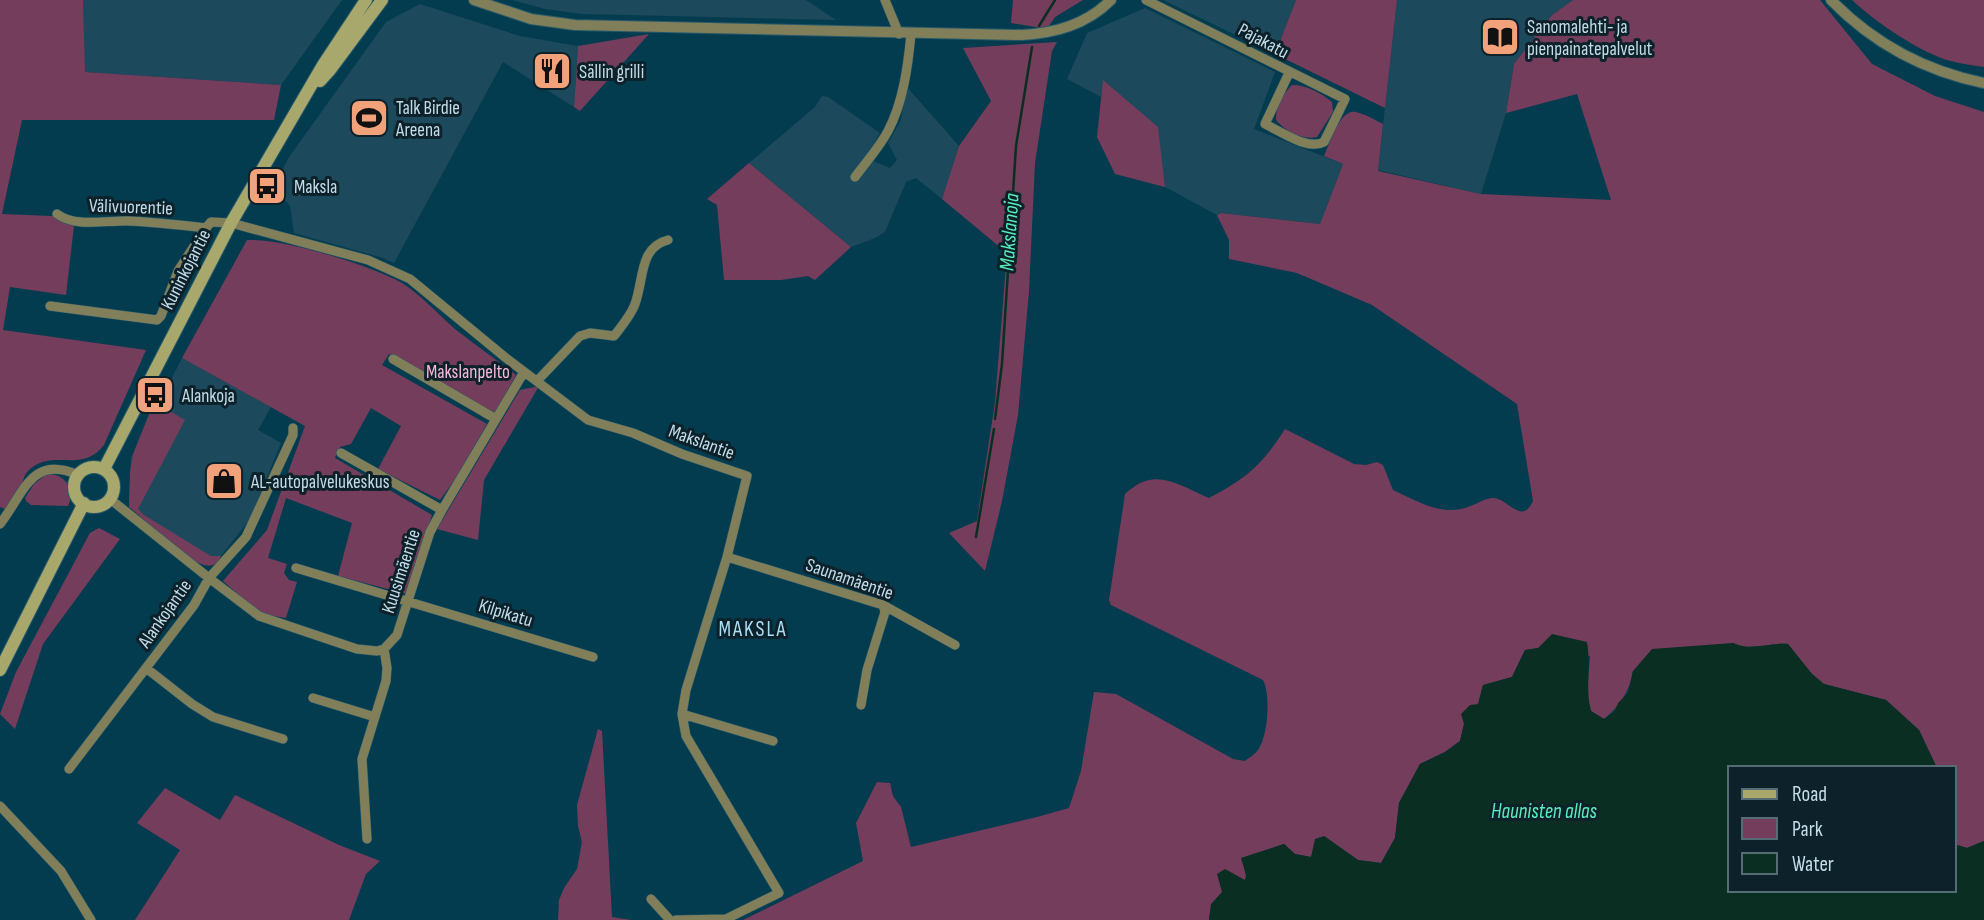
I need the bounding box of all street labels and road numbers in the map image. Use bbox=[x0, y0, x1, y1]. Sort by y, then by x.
street label: Pajakatu bbox=[1234, 18, 1293, 64]
street label: Välivuorentie bbox=[89, 195, 173, 220]
street label: Kuninkojantie bbox=[156, 226, 216, 314]
street label: Makslantie bbox=[665, 420, 738, 465]
street label: Kuusimäentie bbox=[377, 527, 426, 616]
street label: Saunamäentie bbox=[803, 554, 896, 605]
street label: Alankojantie bbox=[133, 575, 197, 653]
street label: Kilpikatu bbox=[476, 594, 535, 633]

